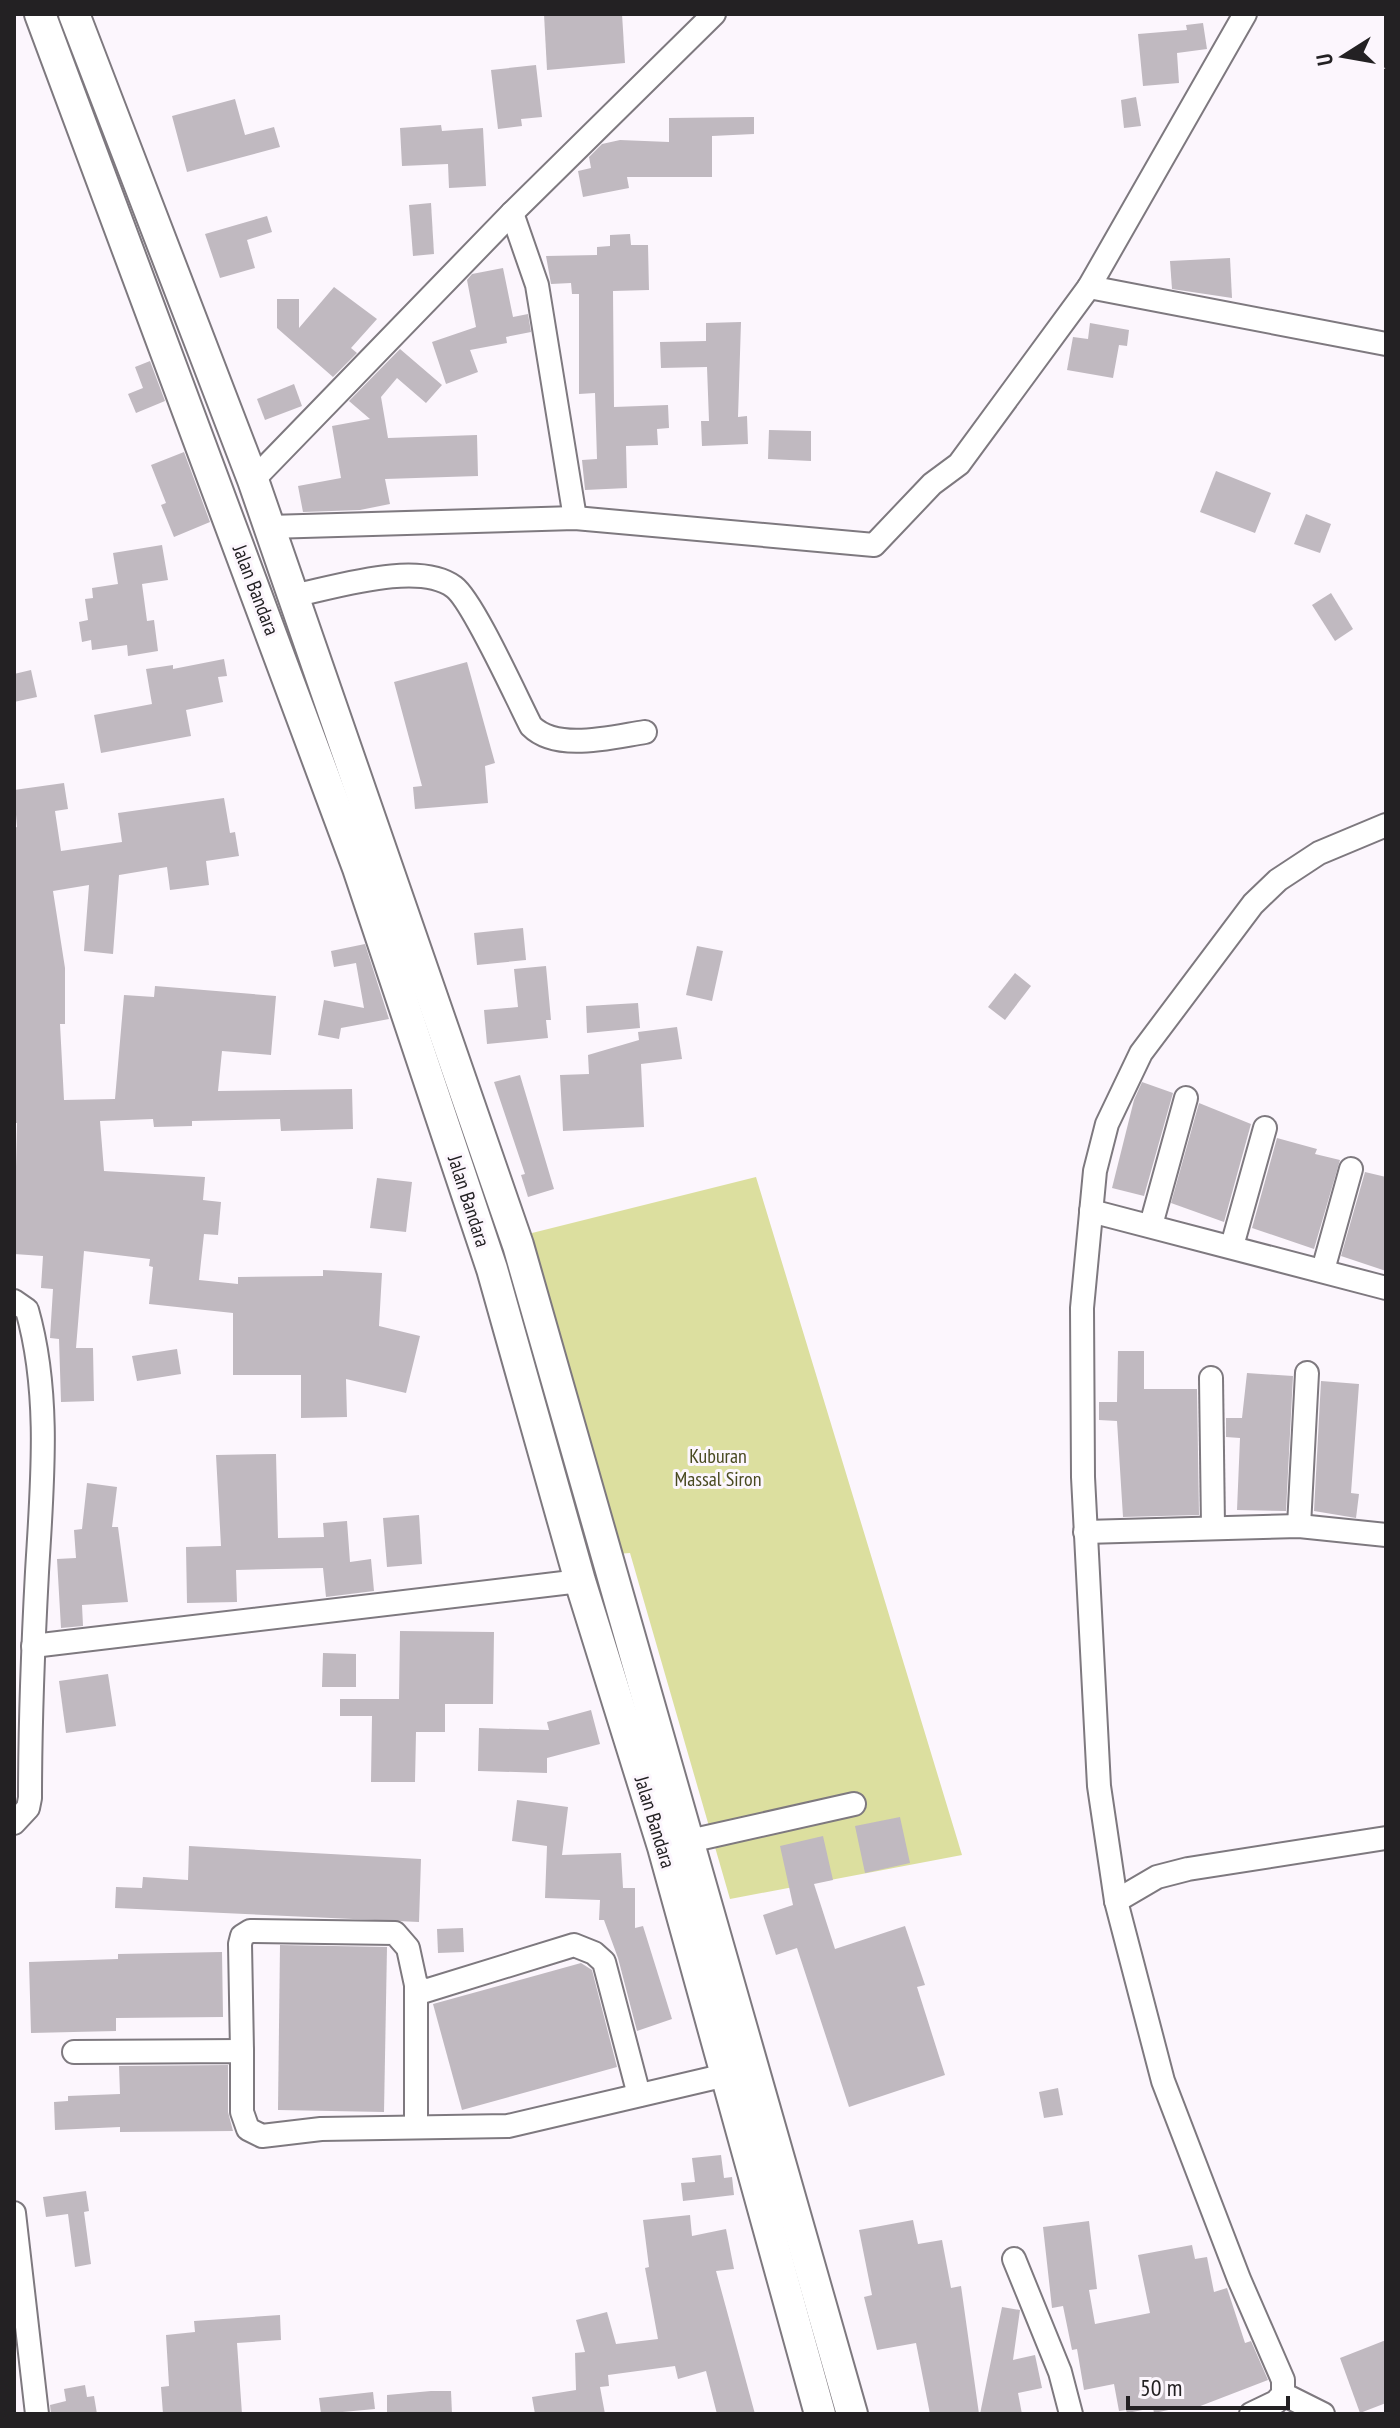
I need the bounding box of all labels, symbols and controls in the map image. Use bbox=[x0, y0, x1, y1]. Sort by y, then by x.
north arrow bbox=[1304, 16, 1384, 96]
text: U bbox=[1310, 52, 1339, 68]
street label: Jalan Bandara bbox=[227, 540, 285, 639]
street label: Jalan Bandara bbox=[442, 1151, 496, 1250]
park label: Kuburan Massal Siron bbox=[675, 1443, 761, 1492]
street label: Jalan Bandara bbox=[628, 1772, 681, 1871]
scale bar bbox=[1128, 2360, 1288, 2410]
text: 50 m bbox=[1140, 2372, 1182, 2403]

